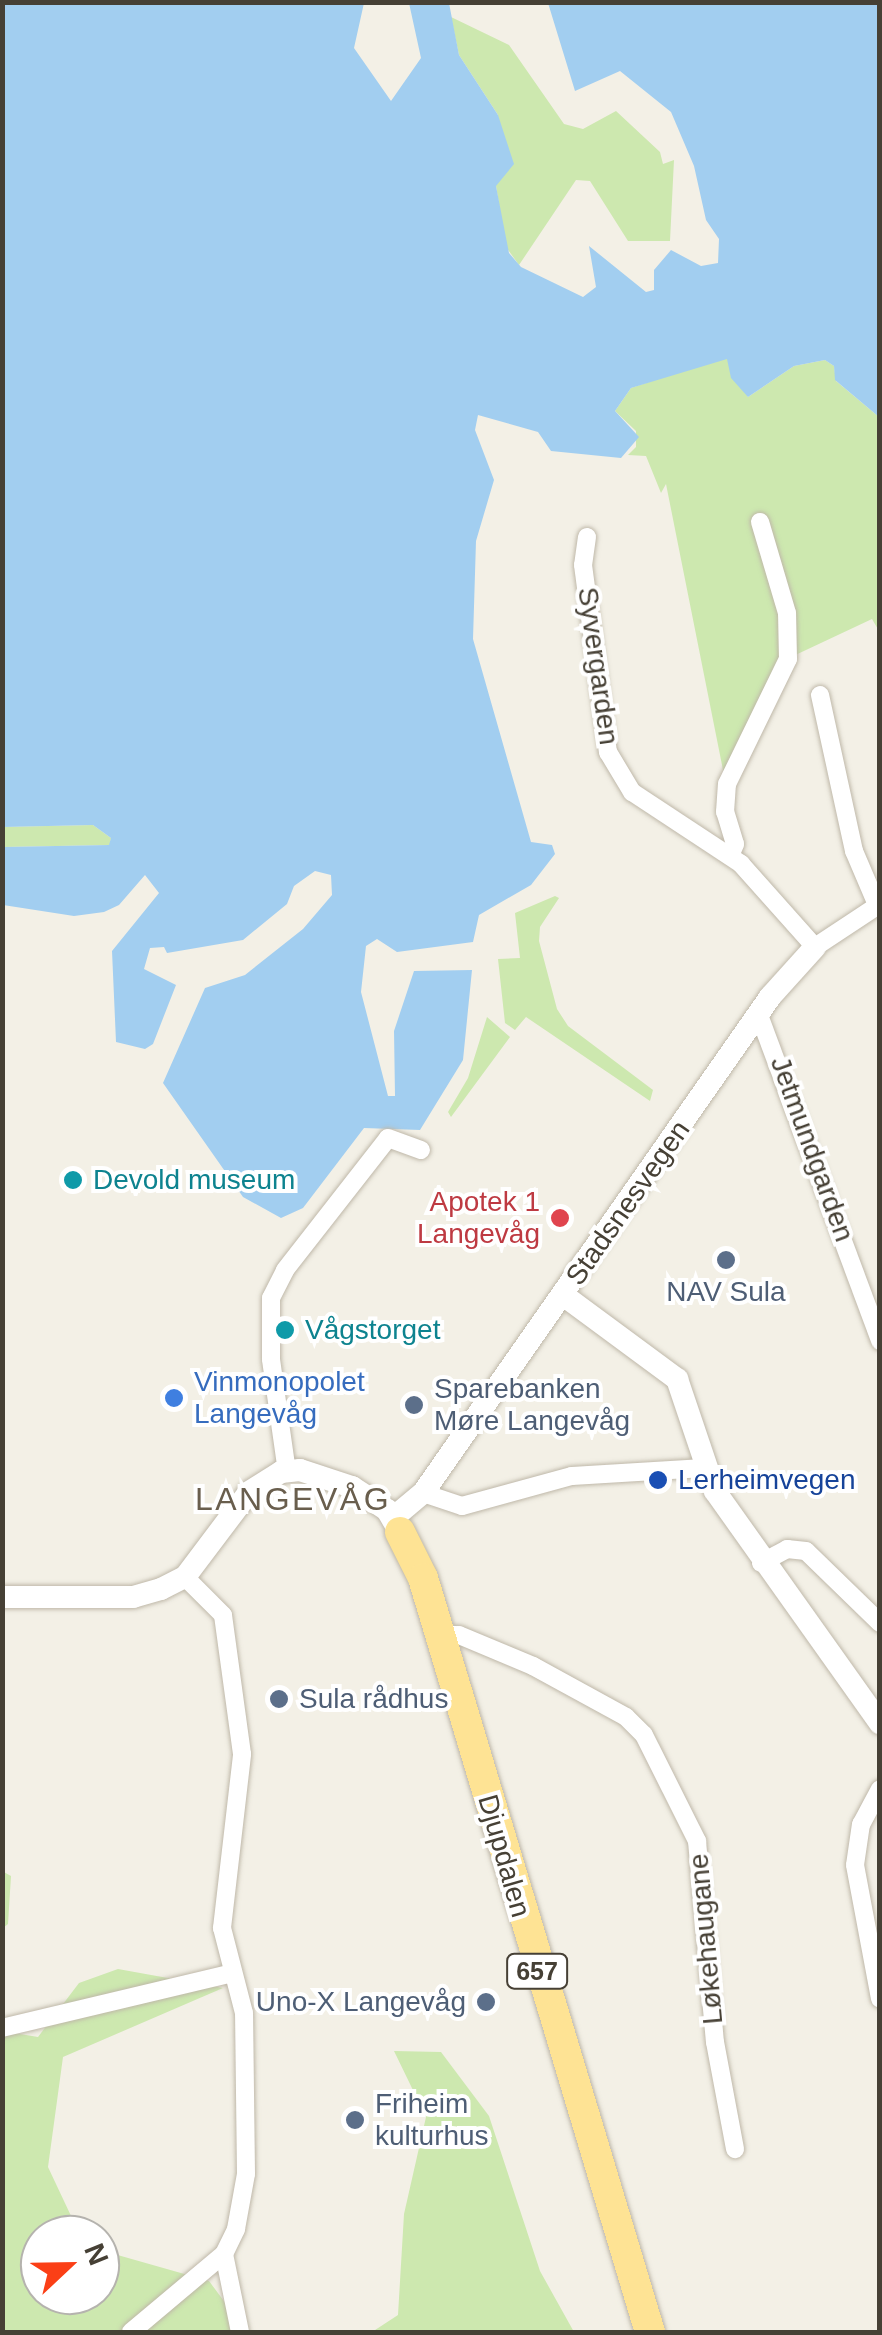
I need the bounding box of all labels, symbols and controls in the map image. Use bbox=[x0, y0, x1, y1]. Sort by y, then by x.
street label: Syvergarden bbox=[570, 585, 626, 747]
street label: Jetmundgarden bbox=[763, 1052, 861, 1246]
street label: Stadsnesvegen bbox=[559, 1114, 697, 1292]
place label: Devold museum bbox=[93, 1163, 295, 1197]
marker: Devold museum bbox=[62, 1169, 84, 1191]
place label: Apotek 1 Langevåg bbox=[417, 1185, 540, 1251]
marker: Apotek 1 Langevåg bbox=[549, 1207, 571, 1229]
marker: NAV Sula bbox=[715, 1249, 737, 1271]
place label: NAV Sula bbox=[666, 1275, 786, 1309]
place label: Vågstorget bbox=[305, 1313, 440, 1347]
marker: Vågstorget bbox=[274, 1319, 296, 1341]
place label: Vinmonopolet Langevåg bbox=[194, 1365, 365, 1431]
place label: Sparebanken Møre Langevåg bbox=[434, 1372, 630, 1438]
marker: Vinmonopolet Langevåg bbox=[163, 1387, 185, 1409]
marker: Sparebanken Møre Langevåg bbox=[403, 1394, 425, 1416]
place label: Lerheimvegen bbox=[678, 1463, 855, 1497]
marker: Lerheimvegen bbox=[647, 1469, 669, 1491]
district label: LANGEVÅG bbox=[195, 1480, 391, 1518]
place label: Sula rådhus bbox=[299, 1682, 448, 1716]
marker: Sula rådhus bbox=[268, 1688, 290, 1710]
street label: Djupdalen bbox=[470, 1791, 538, 1921]
street label: Løkehaugane bbox=[682, 1852, 730, 2026]
road number: 657 bbox=[504, 1951, 570, 1991]
place label: Uno-X Langevåg bbox=[256, 1985, 466, 2019]
marker: Uno-X Langevåg bbox=[475, 1991, 497, 2013]
place label: Friheim kulturhus bbox=[375, 2087, 489, 2153]
marker: Friheim kulturhus bbox=[344, 2109, 366, 2131]
north arrow bbox=[20, 2215, 120, 2315]
text: N bbox=[78, 2239, 115, 2270]

